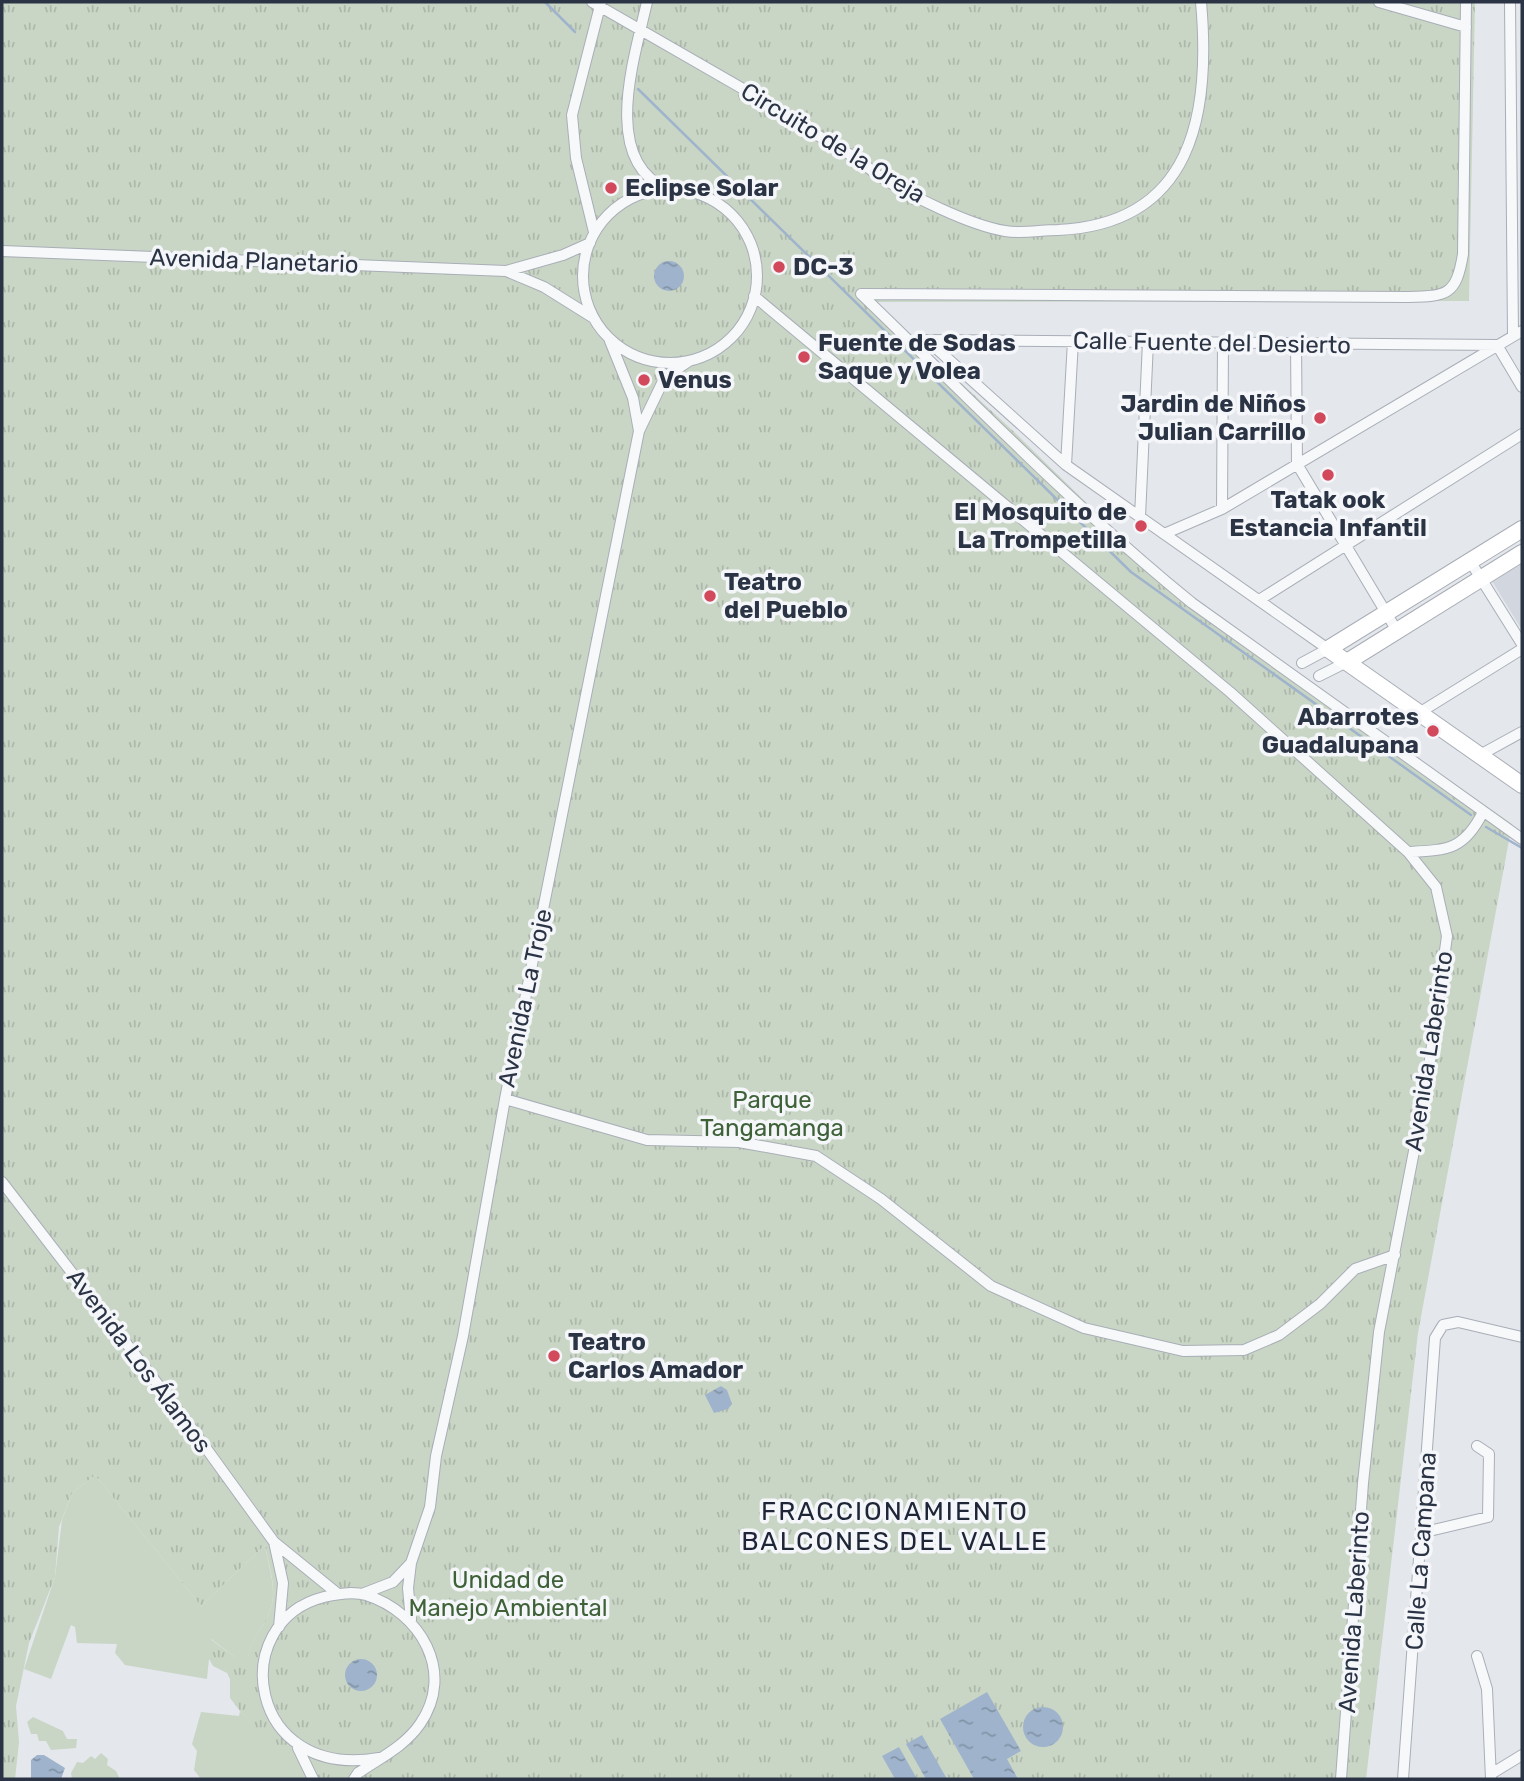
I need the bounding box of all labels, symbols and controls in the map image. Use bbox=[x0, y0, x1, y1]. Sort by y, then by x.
street label: Circuito de la Oreja bbox=[736, 77, 930, 209]
place label: Eclipse Solar bbox=[625, 174, 779, 202]
marker: Eclipse Solar bbox=[603, 180, 619, 196]
street label: Avenida Planetario bbox=[149, 243, 359, 279]
place label: DC-3 bbox=[793, 253, 854, 281]
marker: DC-3 bbox=[771, 259, 787, 275]
street label: Calle Fuente del Desierto bbox=[1073, 327, 1351, 359]
place label: Fuente de Sodas Saque y Volea bbox=[818, 329, 1016, 385]
marker: Fuente de Sodas Saque y Volea bbox=[796, 349, 812, 365]
place label: Venus bbox=[658, 366, 732, 394]
marker: Venus bbox=[636, 372, 652, 388]
place label: Jardin de Niños Julian Carrillo bbox=[1120, 390, 1306, 446]
marker: Jardin de Niños Julian Carrillo bbox=[1312, 410, 1328, 426]
marker: Tatak ook Estancia Infantil bbox=[1320, 467, 1336, 483]
place label: Tatak ook Estancia Infantil bbox=[1229, 486, 1427, 542]
place label: El Mosquito de La Trompetilla bbox=[954, 498, 1127, 554]
marker: El Mosquito de La Trompetilla bbox=[1133, 518, 1149, 534]
place label: Teatro del Pueblo bbox=[724, 568, 848, 624]
marker: Teatro del Pueblo bbox=[702, 588, 718, 604]
place label: Abarrotes Guadalupana bbox=[1262, 703, 1419, 759]
marker: Abarrotes Guadalupana bbox=[1425, 723, 1441, 739]
street label: Avenida La Troje bbox=[492, 906, 558, 1090]
street label: Avenida Laberinto bbox=[1399, 949, 1459, 1153]
park label: Parque Tangamanga bbox=[700, 1086, 844, 1142]
street label: Avenida Los Álamos bbox=[61, 1264, 217, 1458]
place label: Teatro Carlos Amador bbox=[568, 1328, 743, 1384]
marker: Teatro Carlos Amador bbox=[546, 1348, 562, 1364]
street label: Calle La Campana bbox=[1400, 1451, 1442, 1651]
district label: FRACCIONAMIENTO BALCONES DEL VALLE bbox=[741, 1496, 1049, 1557]
street label: Avenida Laberinto bbox=[1333, 1510, 1375, 1714]
park label: Unidad de Manejo Ambiental bbox=[408, 1566, 608, 1622]

